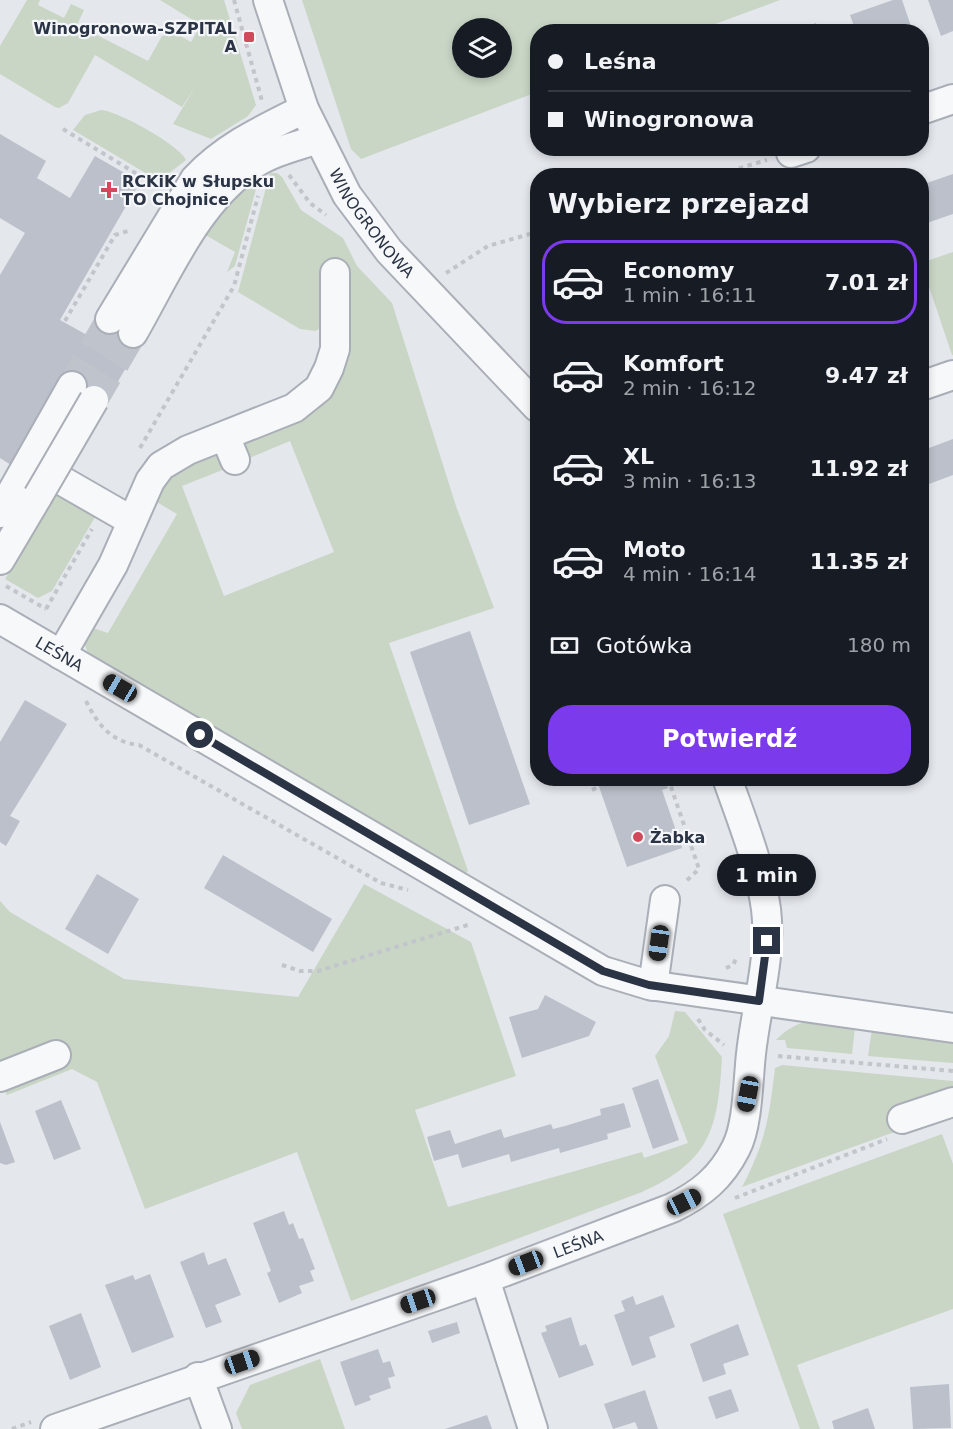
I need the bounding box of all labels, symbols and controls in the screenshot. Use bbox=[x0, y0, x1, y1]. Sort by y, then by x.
map controls bbox=[452, 18, 512, 78]
button: layers bbox=[452, 18, 512, 78]
place label: Winogronowa-SZPITAL A bbox=[33, 19, 238, 56]
marker: Winogronowa-SZPITAL A bbox=[242, 30, 256, 44]
text: Leśna bbox=[584, 49, 657, 74]
text: Winogronowa bbox=[584, 107, 754, 132]
street label: WINOGRONOWA bbox=[326, 165, 419, 281]
place label: RCKiK w Słupsku TO Chojnice bbox=[122, 172, 274, 209]
marker: RCKiK w Słupsku TO Chojnice bbox=[100, 181, 118, 199]
text: Wybierz przejazd bbox=[548, 188, 810, 219]
icon: car bbox=[551, 255, 605, 309]
text: Economy bbox=[623, 258, 734, 283]
text: 7.01 zł bbox=[825, 270, 908, 295]
text: 1 min · 16:11 bbox=[623, 283, 757, 307]
icon: car bbox=[551, 348, 605, 402]
text: Komfort bbox=[623, 351, 724, 376]
text: 9.47 zł bbox=[825, 363, 908, 388]
text: 2 min · 16:12 bbox=[623, 376, 757, 400]
icon: car bbox=[551, 441, 605, 495]
text: XL bbox=[623, 444, 654, 469]
text: 11.92 zł bbox=[810, 456, 908, 481]
text: 3 min · 16:13 bbox=[623, 469, 757, 493]
icon: car bbox=[551, 534, 605, 588]
text: Moto bbox=[623, 537, 686, 562]
text: 11.35 zł bbox=[810, 549, 908, 574]
text: 4 min · 16:14 bbox=[623, 562, 757, 586]
icon: cash bbox=[548, 629, 581, 662]
street label: LEŚNA bbox=[32, 632, 87, 675]
text: Gotówka bbox=[596, 633, 692, 658]
text: 180 m bbox=[847, 633, 911, 657]
car bbox=[100, 671, 140, 705]
button: Potwierdź bbox=[548, 705, 911, 774]
route start bbox=[186, 721, 213, 748]
place label: Żabka bbox=[650, 828, 705, 847]
marker: Żabka bbox=[631, 830, 645, 844]
callout: 1 min bbox=[718, 854, 816, 896]
text: 1 min bbox=[735, 863, 798, 887]
car bbox=[648, 924, 670, 962]
route end bbox=[753, 927, 780, 954]
car bbox=[736, 1075, 760, 1113]
car bbox=[664, 1186, 704, 1218]
street label: LEŚNA bbox=[550, 1226, 606, 1262]
car bbox=[506, 1248, 546, 1278]
car bbox=[398, 1287, 438, 1315]
car bbox=[222, 1348, 262, 1376]

